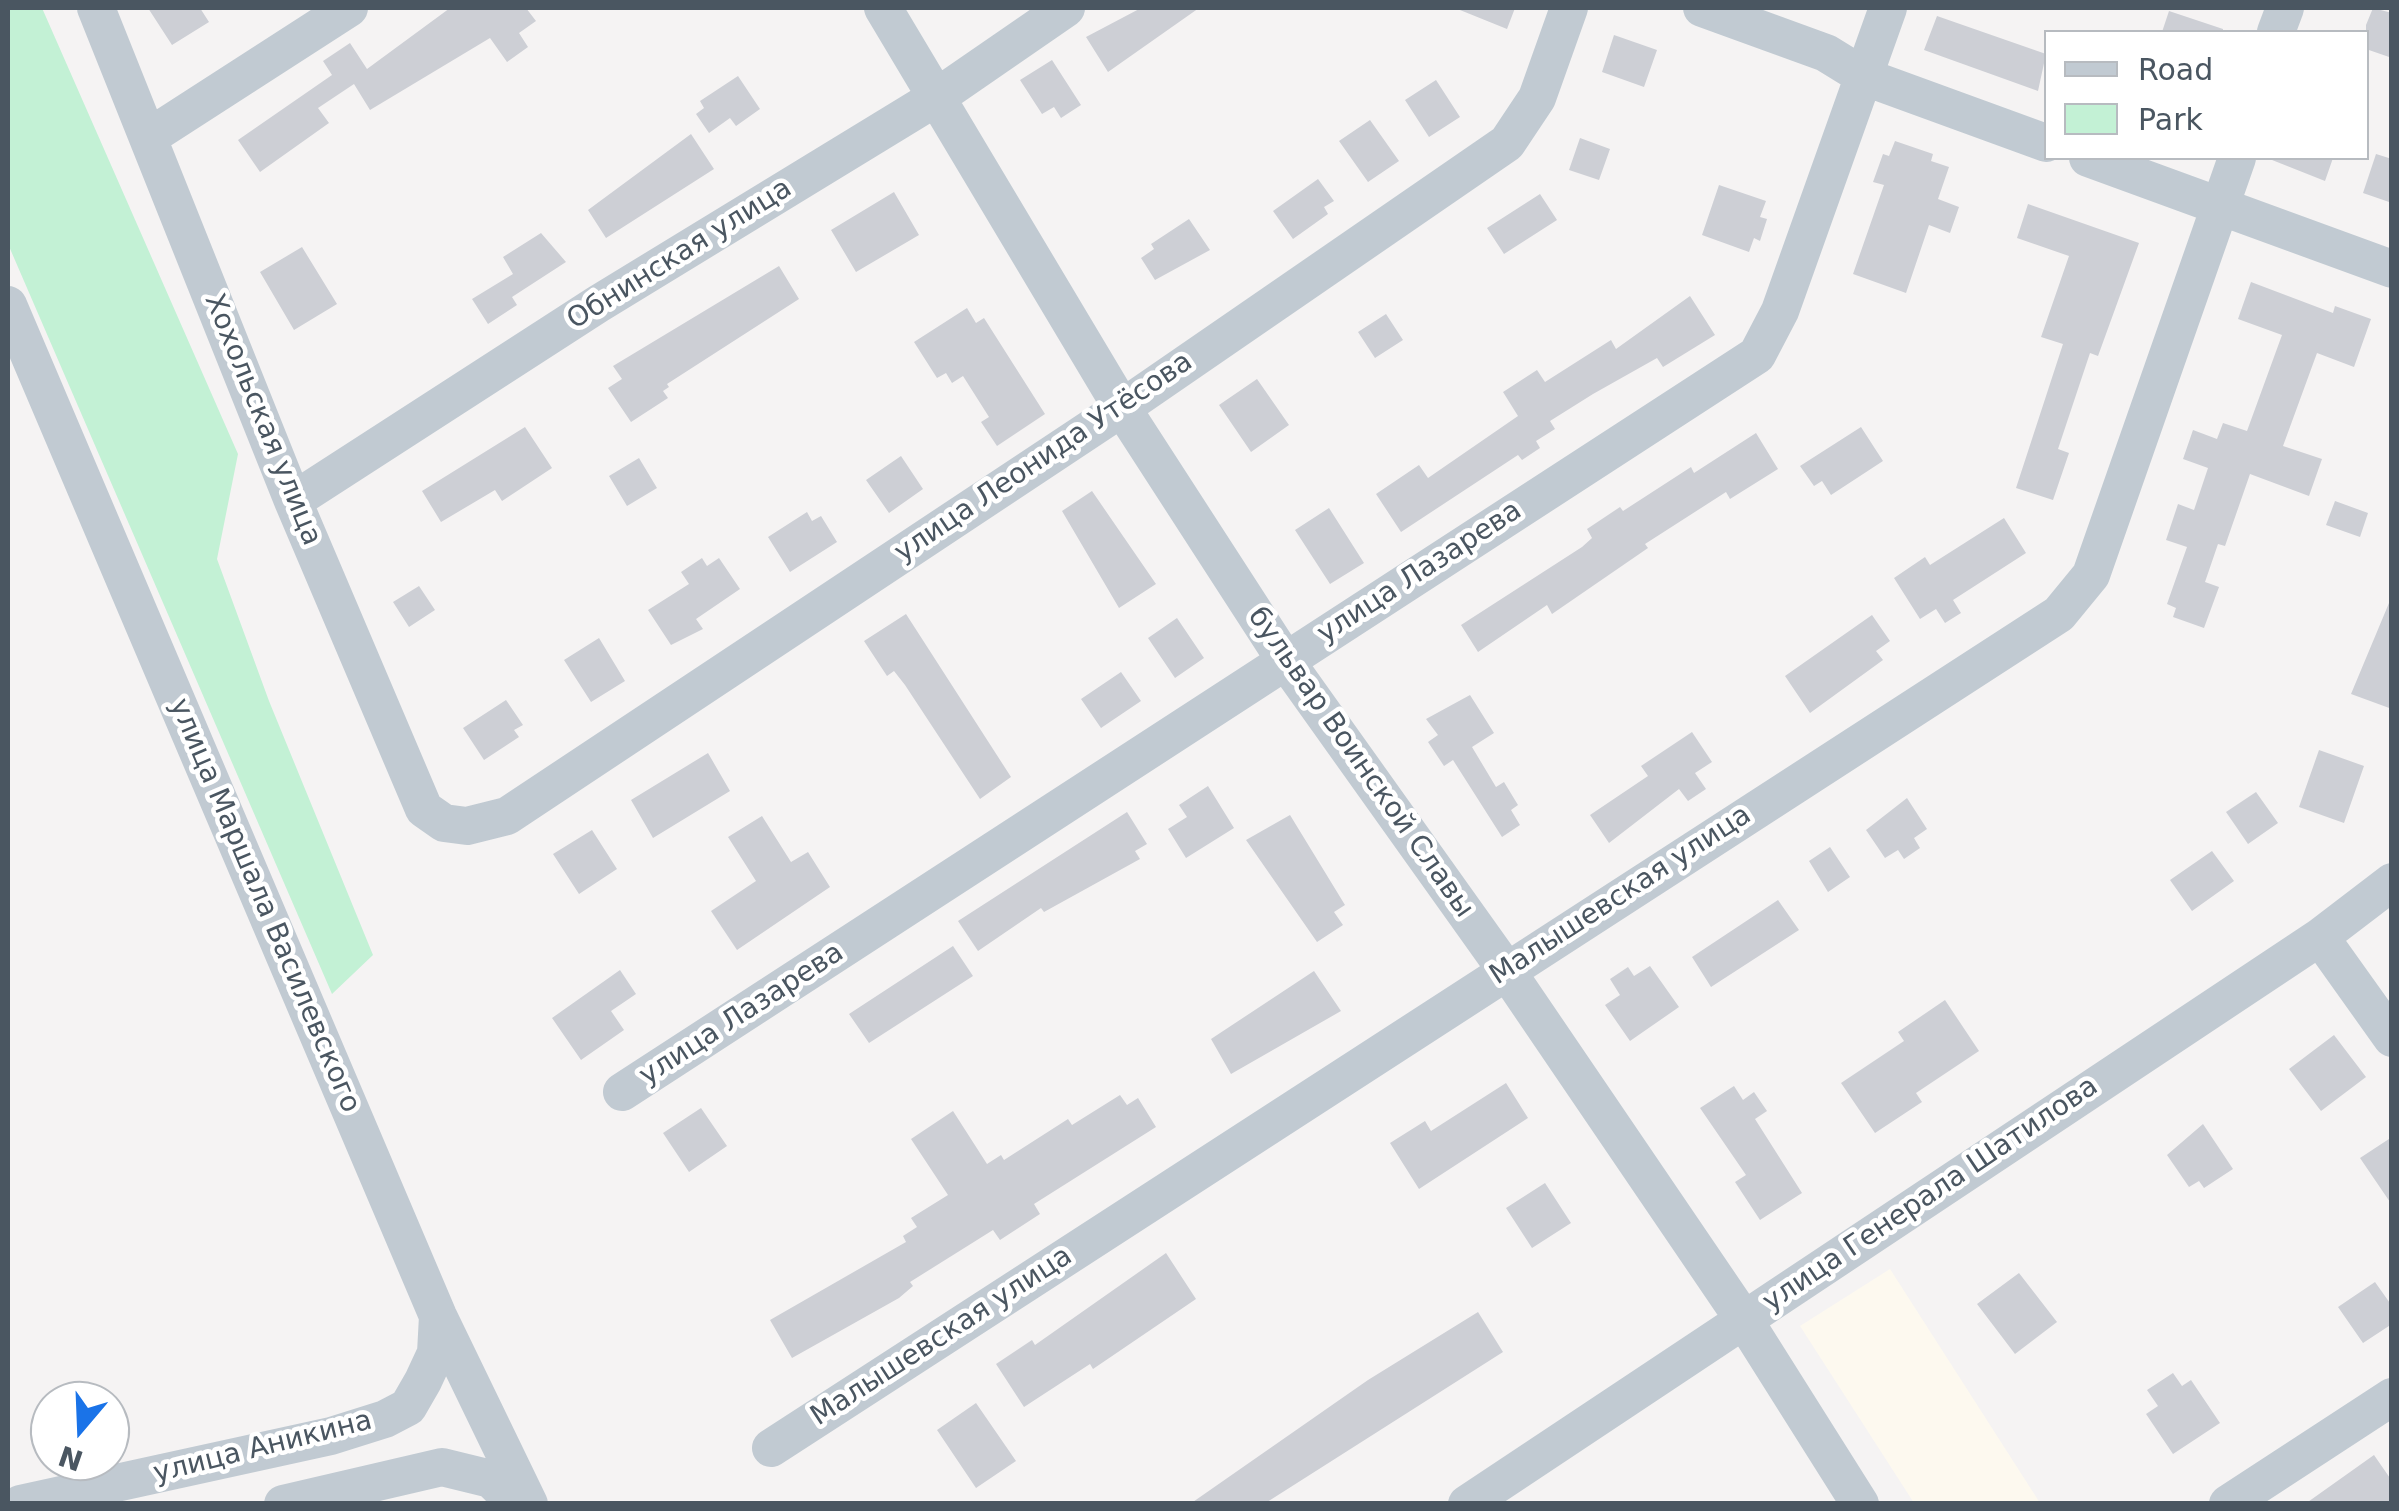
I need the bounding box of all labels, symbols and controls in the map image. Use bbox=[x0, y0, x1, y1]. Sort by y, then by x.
legend bbox=[2044, 30, 2369, 160]
text: Road bbox=[2138, 52, 2213, 87]
text: Park bbox=[2138, 102, 2203, 137]
street label: Обнинская улица bbox=[562, 172, 798, 338]
street label: Хохольская улица bbox=[196, 289, 328, 551]
street label: улица Леонида Утёсова bbox=[889, 346, 1199, 570]
street label: улица Лазарева bbox=[1312, 494, 1528, 652]
street label: бульвар Воинской Славы bbox=[1240, 601, 1480, 925]
street label: улица Маршала Василевского bbox=[161, 694, 367, 1118]
street label: Малышевская улица bbox=[1484, 799, 1758, 993]
street label: улица Лазарева bbox=[634, 936, 850, 1094]
street label: улица Генерала Шатилова bbox=[1757, 1070, 2105, 1320]
street label: Малышевская улица bbox=[805, 1240, 1079, 1434]
north arrow bbox=[30, 1381, 130, 1481]
street label: улица Аникина bbox=[150, 1405, 376, 1491]
text: N bbox=[54, 1439, 87, 1477]

